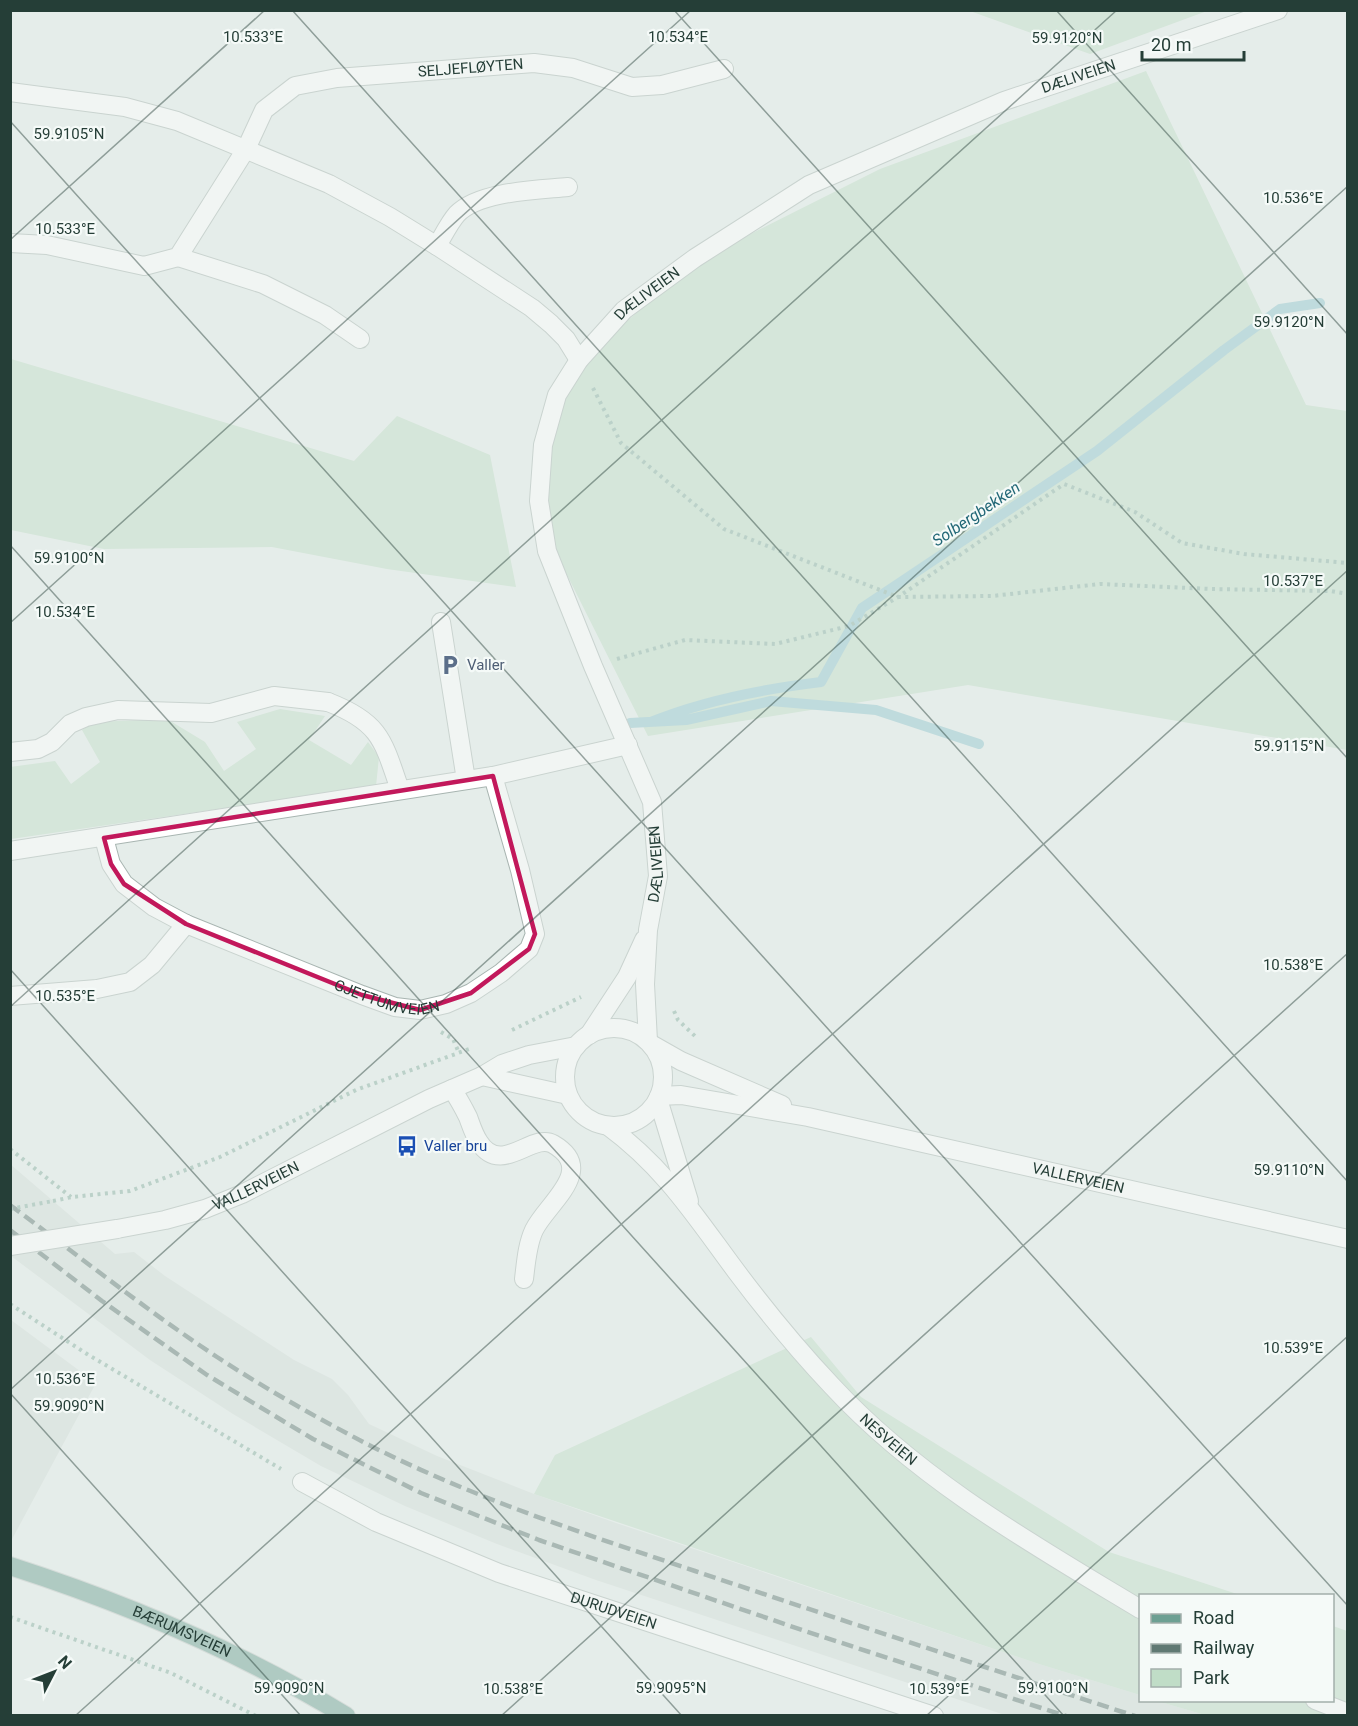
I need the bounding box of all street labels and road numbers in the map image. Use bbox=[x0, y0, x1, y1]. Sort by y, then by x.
street label: SELJEFLØYTEN bbox=[417, 55, 524, 81]
street label: DÆLIVEIEN bbox=[1039, 56, 1118, 97]
street label: DÆLIVEIEN bbox=[610, 263, 683, 324]
street label: DÆLIVEIEN bbox=[644, 825, 667, 904]
street label: GJETTUMVEIEN bbox=[331, 976, 441, 1019]
street label: VALLERVEIEN bbox=[210, 1158, 302, 1214]
street label: VALLERVEIEN bbox=[1030, 1159, 1126, 1197]
street label: NESVEIEN bbox=[856, 1410, 921, 1469]
street label: DURUDVEIEN bbox=[568, 1588, 659, 1633]
street label: BÆRUMSVEIEN bbox=[130, 1602, 234, 1661]

